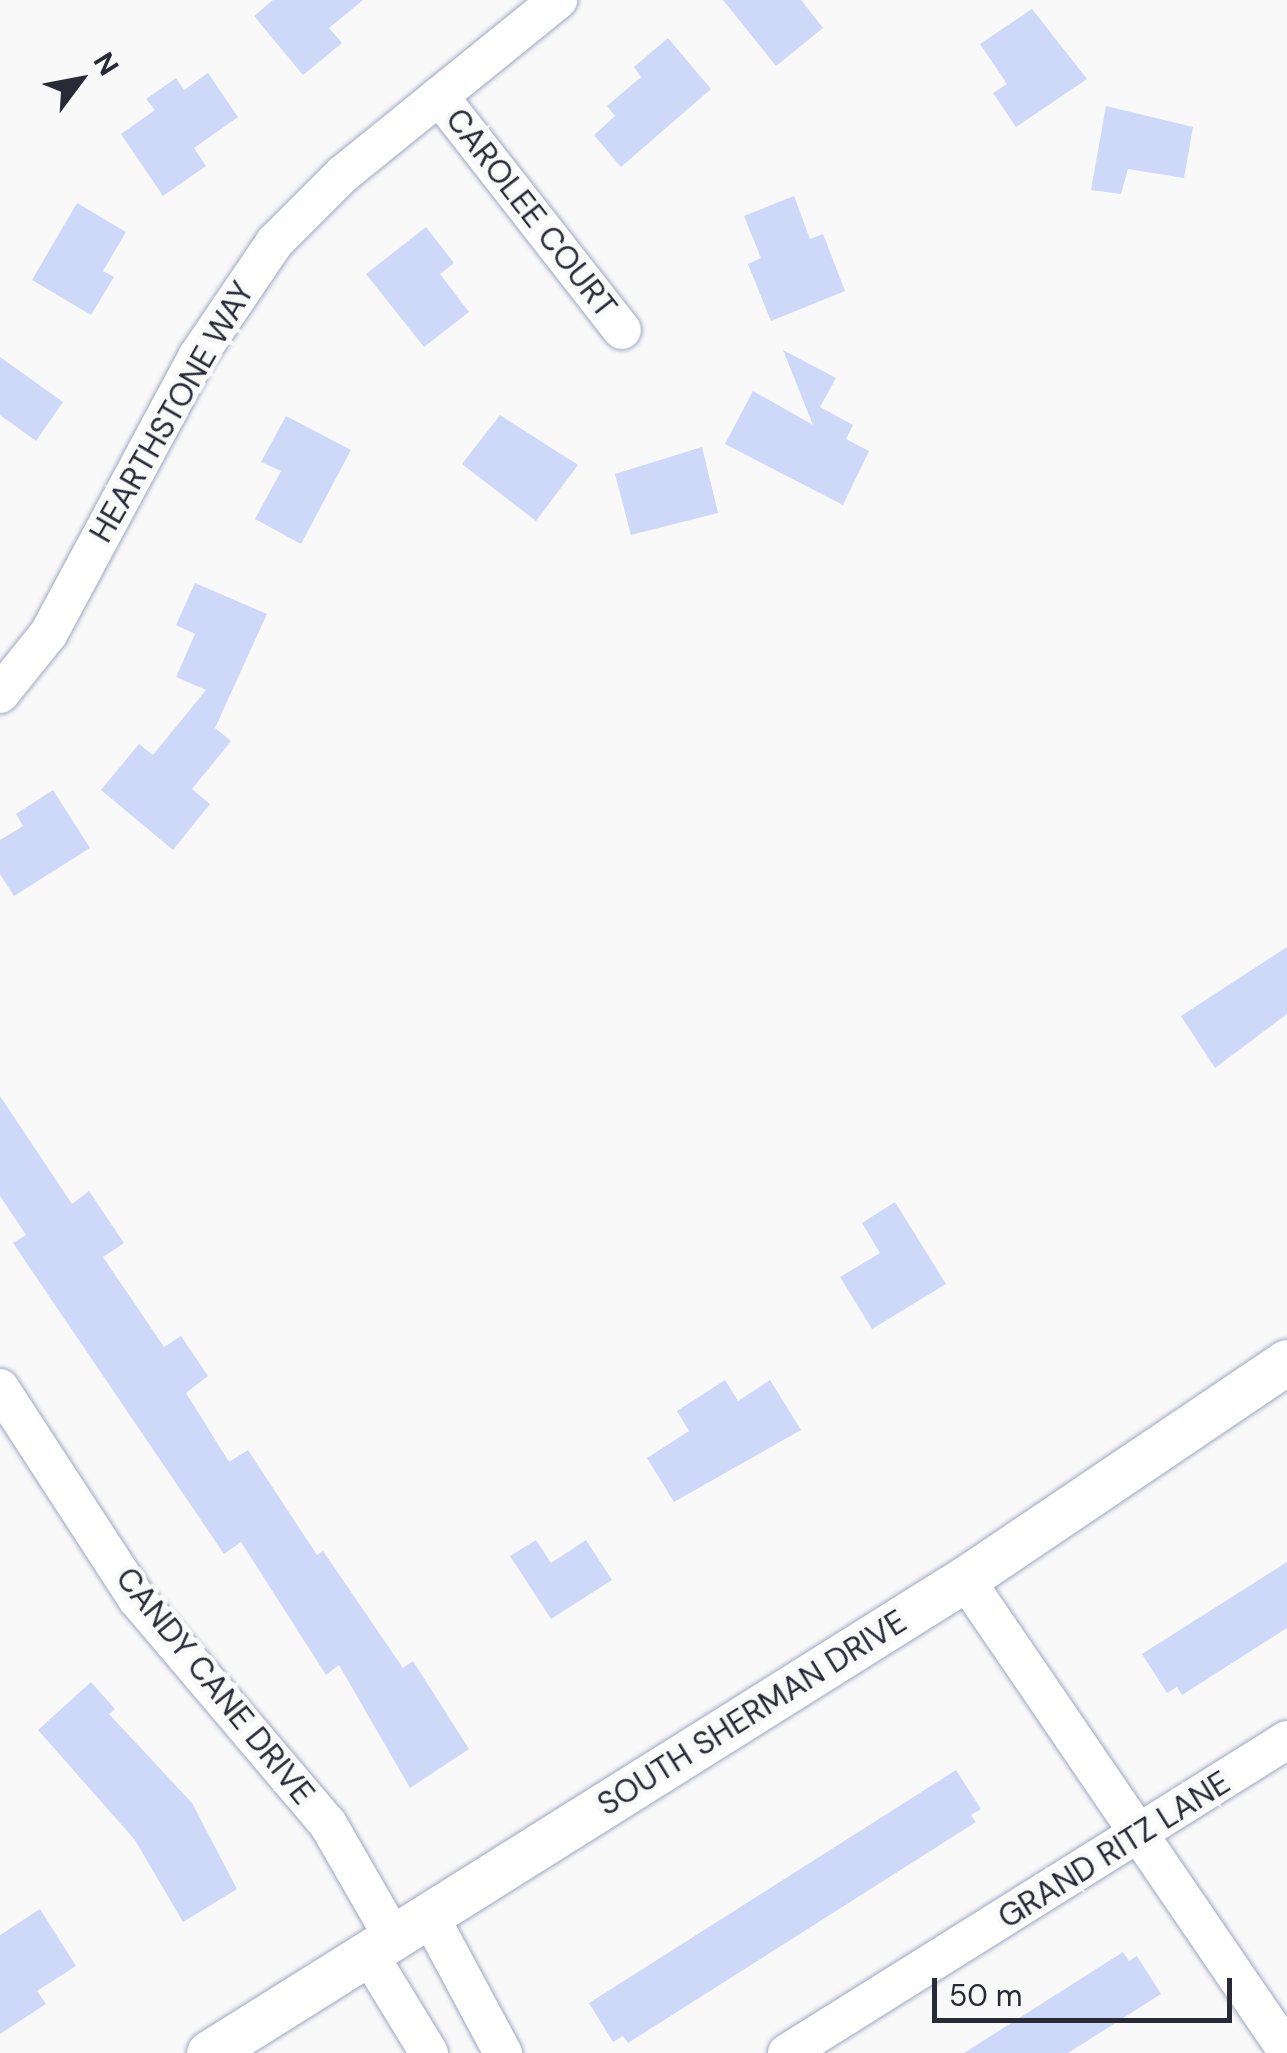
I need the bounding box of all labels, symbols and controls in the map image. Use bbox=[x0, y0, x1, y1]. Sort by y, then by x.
north arrow bbox=[30, 30, 130, 130]
text: N bbox=[85, 45, 127, 82]
street label: CAROLEE COURT bbox=[437, 101, 625, 325]
street label: HEARTHSTONE WAY bbox=[82, 275, 262, 549]
street label: CANDY CANE DRIVE bbox=[108, 1560, 322, 1812]
street label: SOUTH SHERMAN DRIVE bbox=[591, 1602, 913, 1824]
street label: GRAND RITZ LANE bbox=[991, 1763, 1237, 1937]
scale bar bbox=[937, 1958, 1237, 2020]
text: 50 m bbox=[949, 1976, 1023, 2015]

